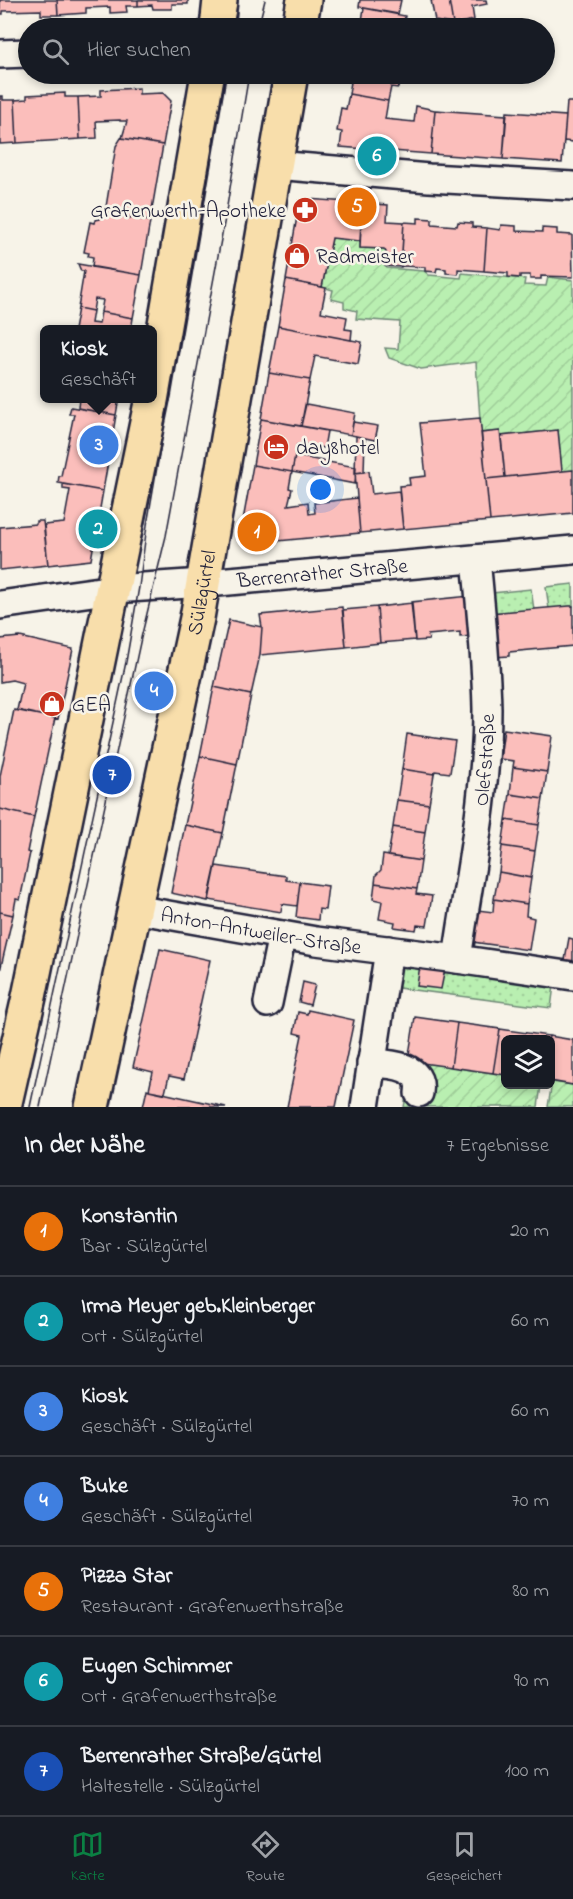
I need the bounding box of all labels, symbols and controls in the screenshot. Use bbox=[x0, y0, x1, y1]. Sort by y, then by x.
search box bbox=[18, 18, 555, 84]
icon: search bbox=[39, 35, 72, 68]
text: Hier suchen bbox=[87, 35, 191, 67]
pin: 6 bbox=[358, 134, 397, 178]
pin: 5 bbox=[338, 184, 376, 230]
pharmacy icon: Grafenwerth-Apotheke bbox=[290, 195, 320, 225]
place label: Grafenwerth-Apotheke bbox=[91, 197, 287, 227]
shop icon: Radmeister bbox=[282, 241, 312, 271]
place label: Radmeister bbox=[316, 243, 414, 273]
popup bbox=[40, 325, 157, 403]
text: Kiosk bbox=[61, 334, 108, 366]
text: Geschäft bbox=[61, 366, 136, 395]
pin: 3 bbox=[80, 422, 118, 468]
hotel icon: day8hotel bbox=[261, 432, 291, 462]
place label: day8hotel bbox=[296, 434, 380, 466]
your location bbox=[306, 475, 335, 504]
pin: 2 bbox=[78, 506, 118, 552]
pin: 1 bbox=[238, 510, 276, 554]
street label: Sülzgürtel bbox=[181, 548, 225, 638]
street label: Berrenrather Straße bbox=[235, 552, 410, 597]
pin: 4 bbox=[134, 668, 174, 714]
shop icon: GEA bbox=[37, 689, 67, 719]
place label: GEA bbox=[72, 691, 111, 721]
street label: Olefstraße bbox=[467, 713, 504, 808]
pin: 7 bbox=[92, 752, 132, 798]
street label: Anton-Antweiler-Straße bbox=[158, 901, 364, 964]
map controls bbox=[501, 1035, 555, 1089]
button: layers bbox=[501, 1035, 555, 1089]
text: In der Nähe bbox=[24, 1127, 145, 1165]
text: 7 Ergebnisse bbox=[446, 1132, 549, 1161]
text: Konstantin bbox=[81, 1201, 177, 1233]
text: 1 bbox=[40, 1217, 47, 1246]
text: 20 m bbox=[510, 1217, 549, 1246]
text: Bar · Sülzgürtel bbox=[81, 1233, 207, 1262]
text: Irma Meyer geb.Kleinberger bbox=[81, 1291, 315, 1323]
text: 2 bbox=[39, 1307, 48, 1336]
text: 60 m bbox=[511, 1307, 549, 1336]
text: Ort · Sülzgürtel bbox=[81, 1323, 203, 1352]
text: Kiosk bbox=[81, 1381, 128, 1413]
text: 3 bbox=[39, 1397, 48, 1426]
text: 60 m bbox=[511, 1397, 549, 1426]
text: Geschäft · Sülzgürtel bbox=[81, 1413, 252, 1442]
text: Buke bbox=[81, 1471, 128, 1503]
text: 4 bbox=[39, 1487, 48, 1516]
text: 70 m bbox=[512, 1487, 549, 1516]
text: Geschäft · Sülzgürtel bbox=[81, 1503, 252, 1532]
text: Pizza Star bbox=[81, 1561, 172, 1593]
text: 5 bbox=[38, 1577, 49, 1606]
text: 80 m bbox=[512, 1577, 549, 1606]
text: Restaurant · Grafenwerthstraße bbox=[81, 1593, 343, 1622]
text: Eugen Schimmer bbox=[81, 1651, 232, 1683]
text: 6 bbox=[39, 1667, 48, 1696]
text: 90 m bbox=[514, 1667, 549, 1696]
text: Ort · Grafenwerthstraße bbox=[81, 1683, 277, 1712]
text: Berrenrather Straße/Gürtel bbox=[81, 1741, 321, 1773]
text: 7 bbox=[39, 1757, 48, 1786]
text: 100 m bbox=[505, 1757, 549, 1786]
text: Haltestelle · Sülzgürtel bbox=[81, 1773, 260, 1802]
tab: Karte bbox=[71, 1828, 105, 1888]
tab: Route bbox=[246, 1828, 285, 1888]
tab: Gespeichert bbox=[426, 1828, 502, 1888]

